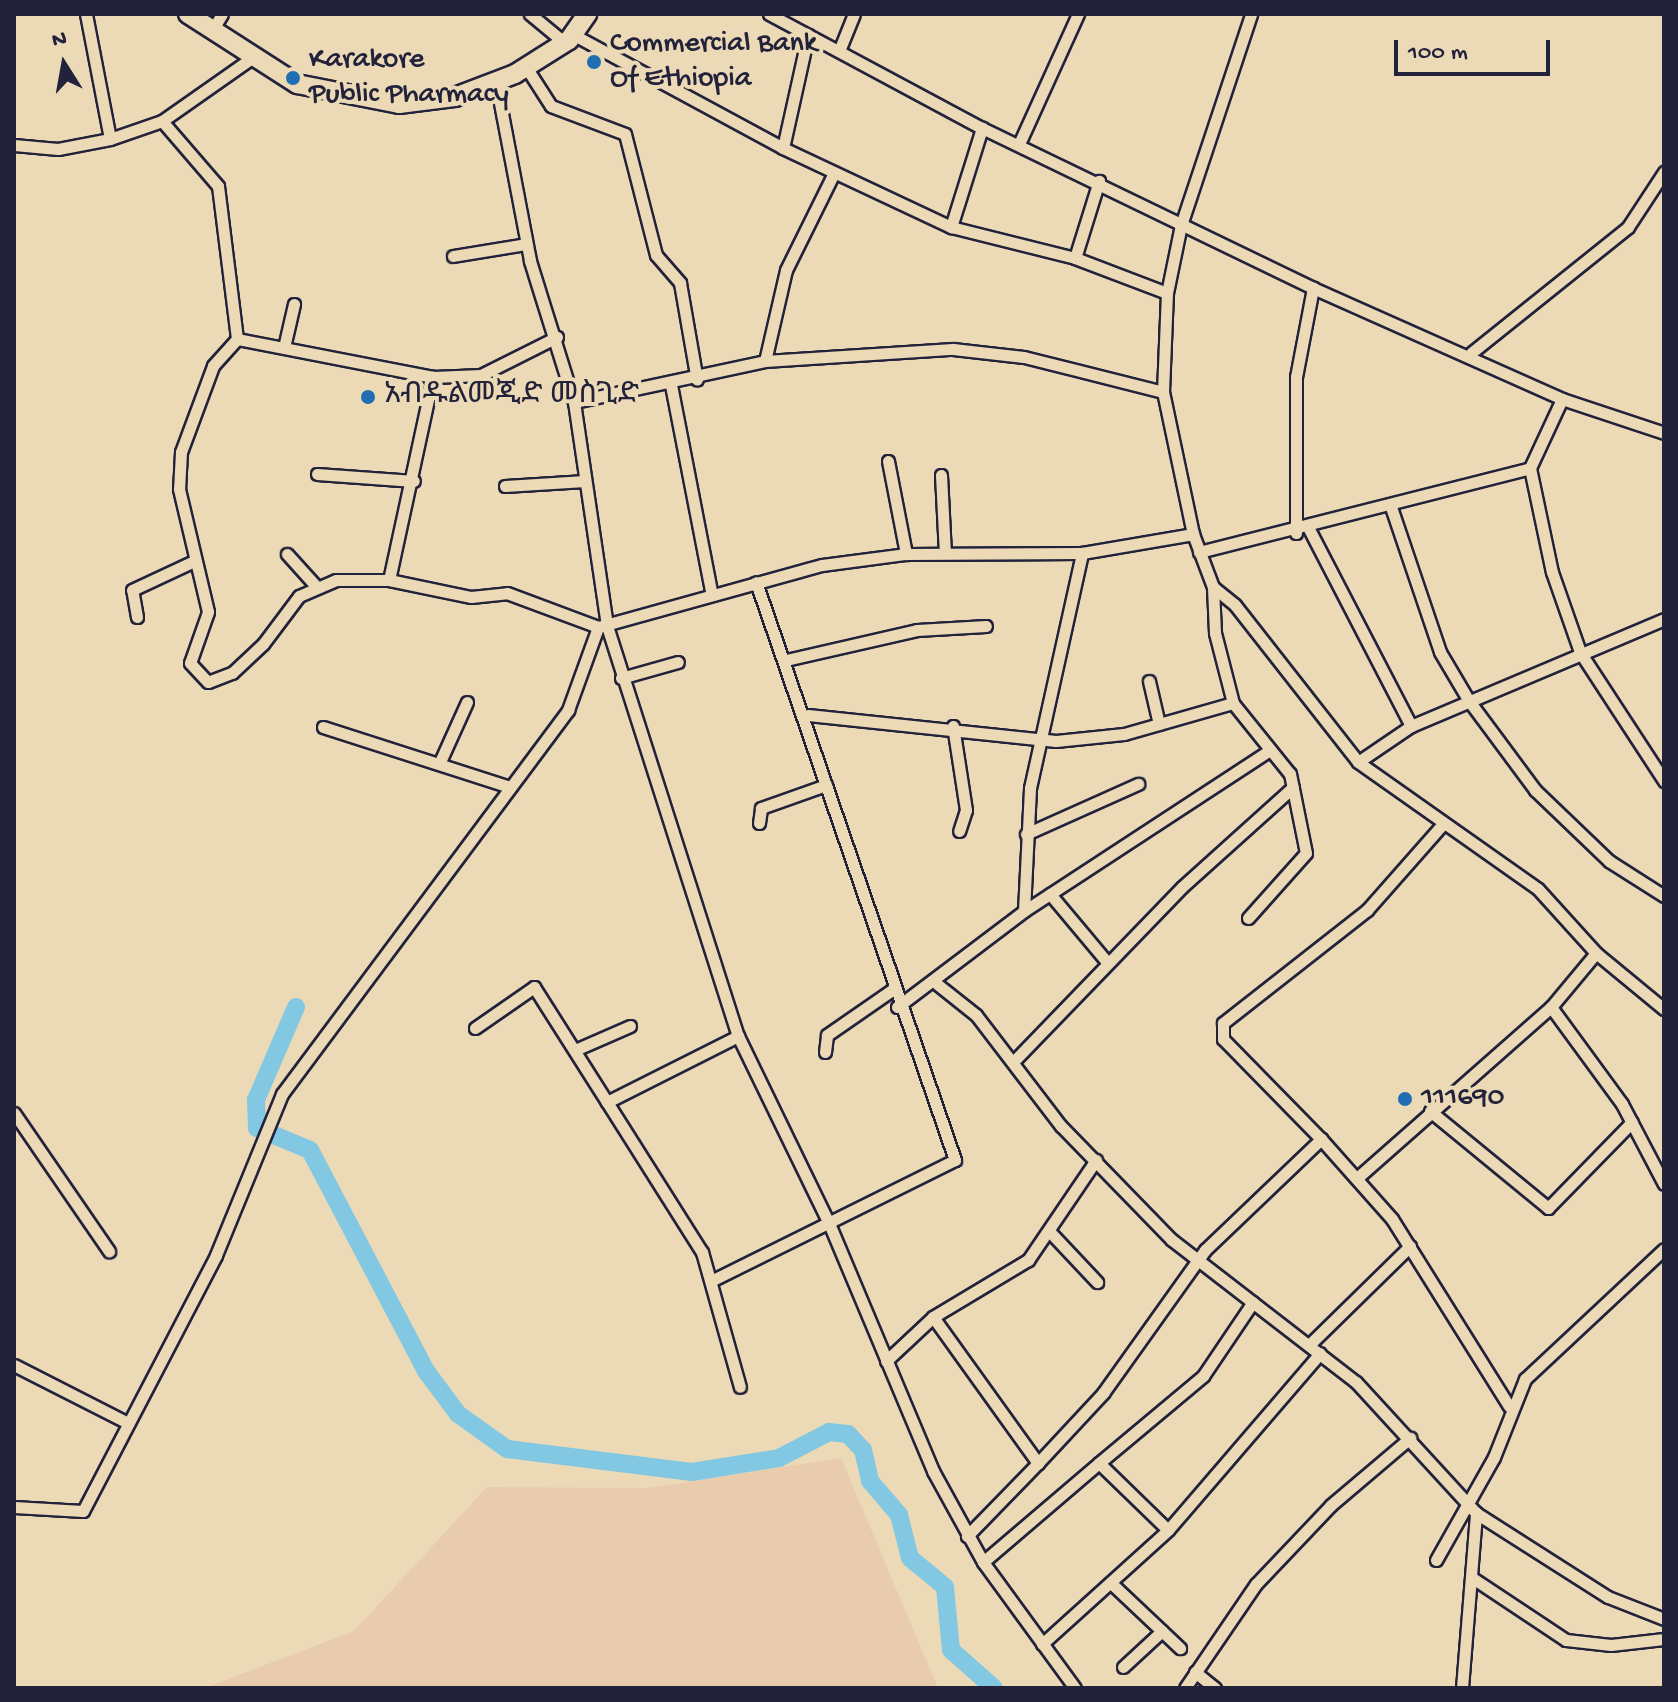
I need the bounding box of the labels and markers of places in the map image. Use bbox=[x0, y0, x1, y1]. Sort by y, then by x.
place label: Commercial Bank Of Ethiopia bbox=[610, 27, 817, 98]
place label: Karakore Public Pharmacy bbox=[309, 43, 509, 114]
marker: Commercial Bank Of Ethiopia bbox=[585, 53, 603, 71]
marker: Karakore Public Pharmacy bbox=[284, 69, 302, 87]
place label: አብዱልመጂድ መስጊድ bbox=[384, 379, 639, 415]
marker: አብዱልመጂድ መስጊድ bbox=[359, 388, 377, 406]
place label: 111690 bbox=[1421, 1081, 1505, 1117]
marker: 111690 bbox=[1396, 1090, 1414, 1108]

